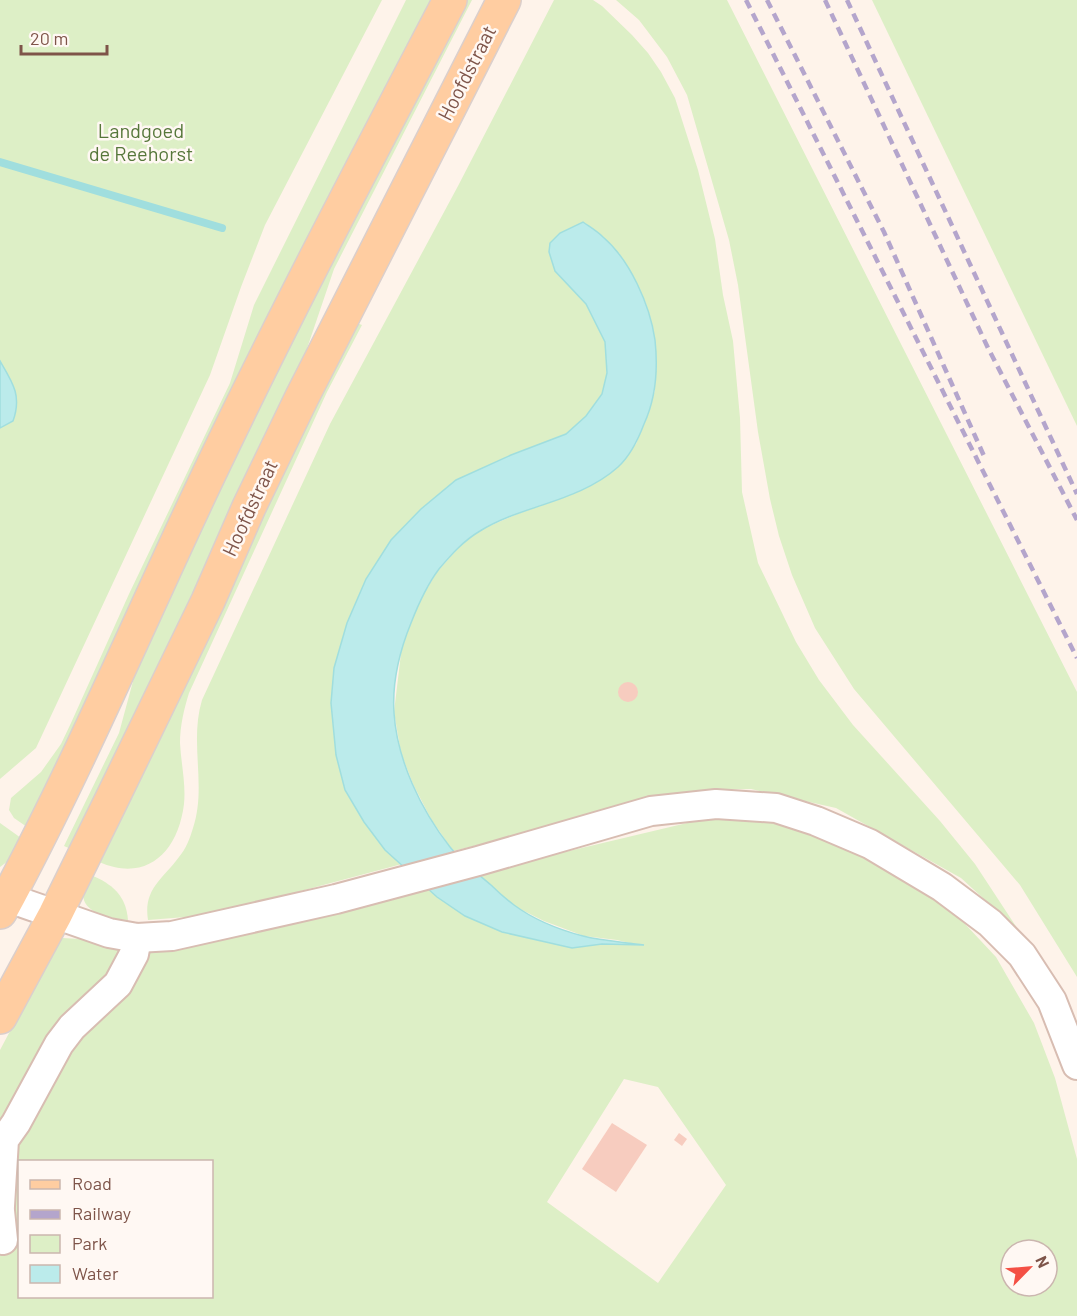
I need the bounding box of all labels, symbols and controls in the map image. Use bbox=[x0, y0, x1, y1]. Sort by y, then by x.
scale bar bbox=[21, 18, 106, 56]
street label: Hoofdstraat bbox=[432, 21, 500, 124]
text: 20 m bbox=[30, 27, 68, 49]
park label: Landgoed de Reehorst bbox=[89, 118, 193, 165]
street label: Hoofdstraat bbox=[216, 456, 282, 560]
legend bbox=[18, 1160, 213, 1298]
text: Road bbox=[72, 1172, 112, 1194]
text: Railway bbox=[72, 1202, 131, 1224]
text: Park bbox=[72, 1232, 107, 1254]
north arrow bbox=[999, 1238, 1059, 1298]
text: N bbox=[1032, 1253, 1054, 1270]
text: Water bbox=[72, 1262, 119, 1284]

